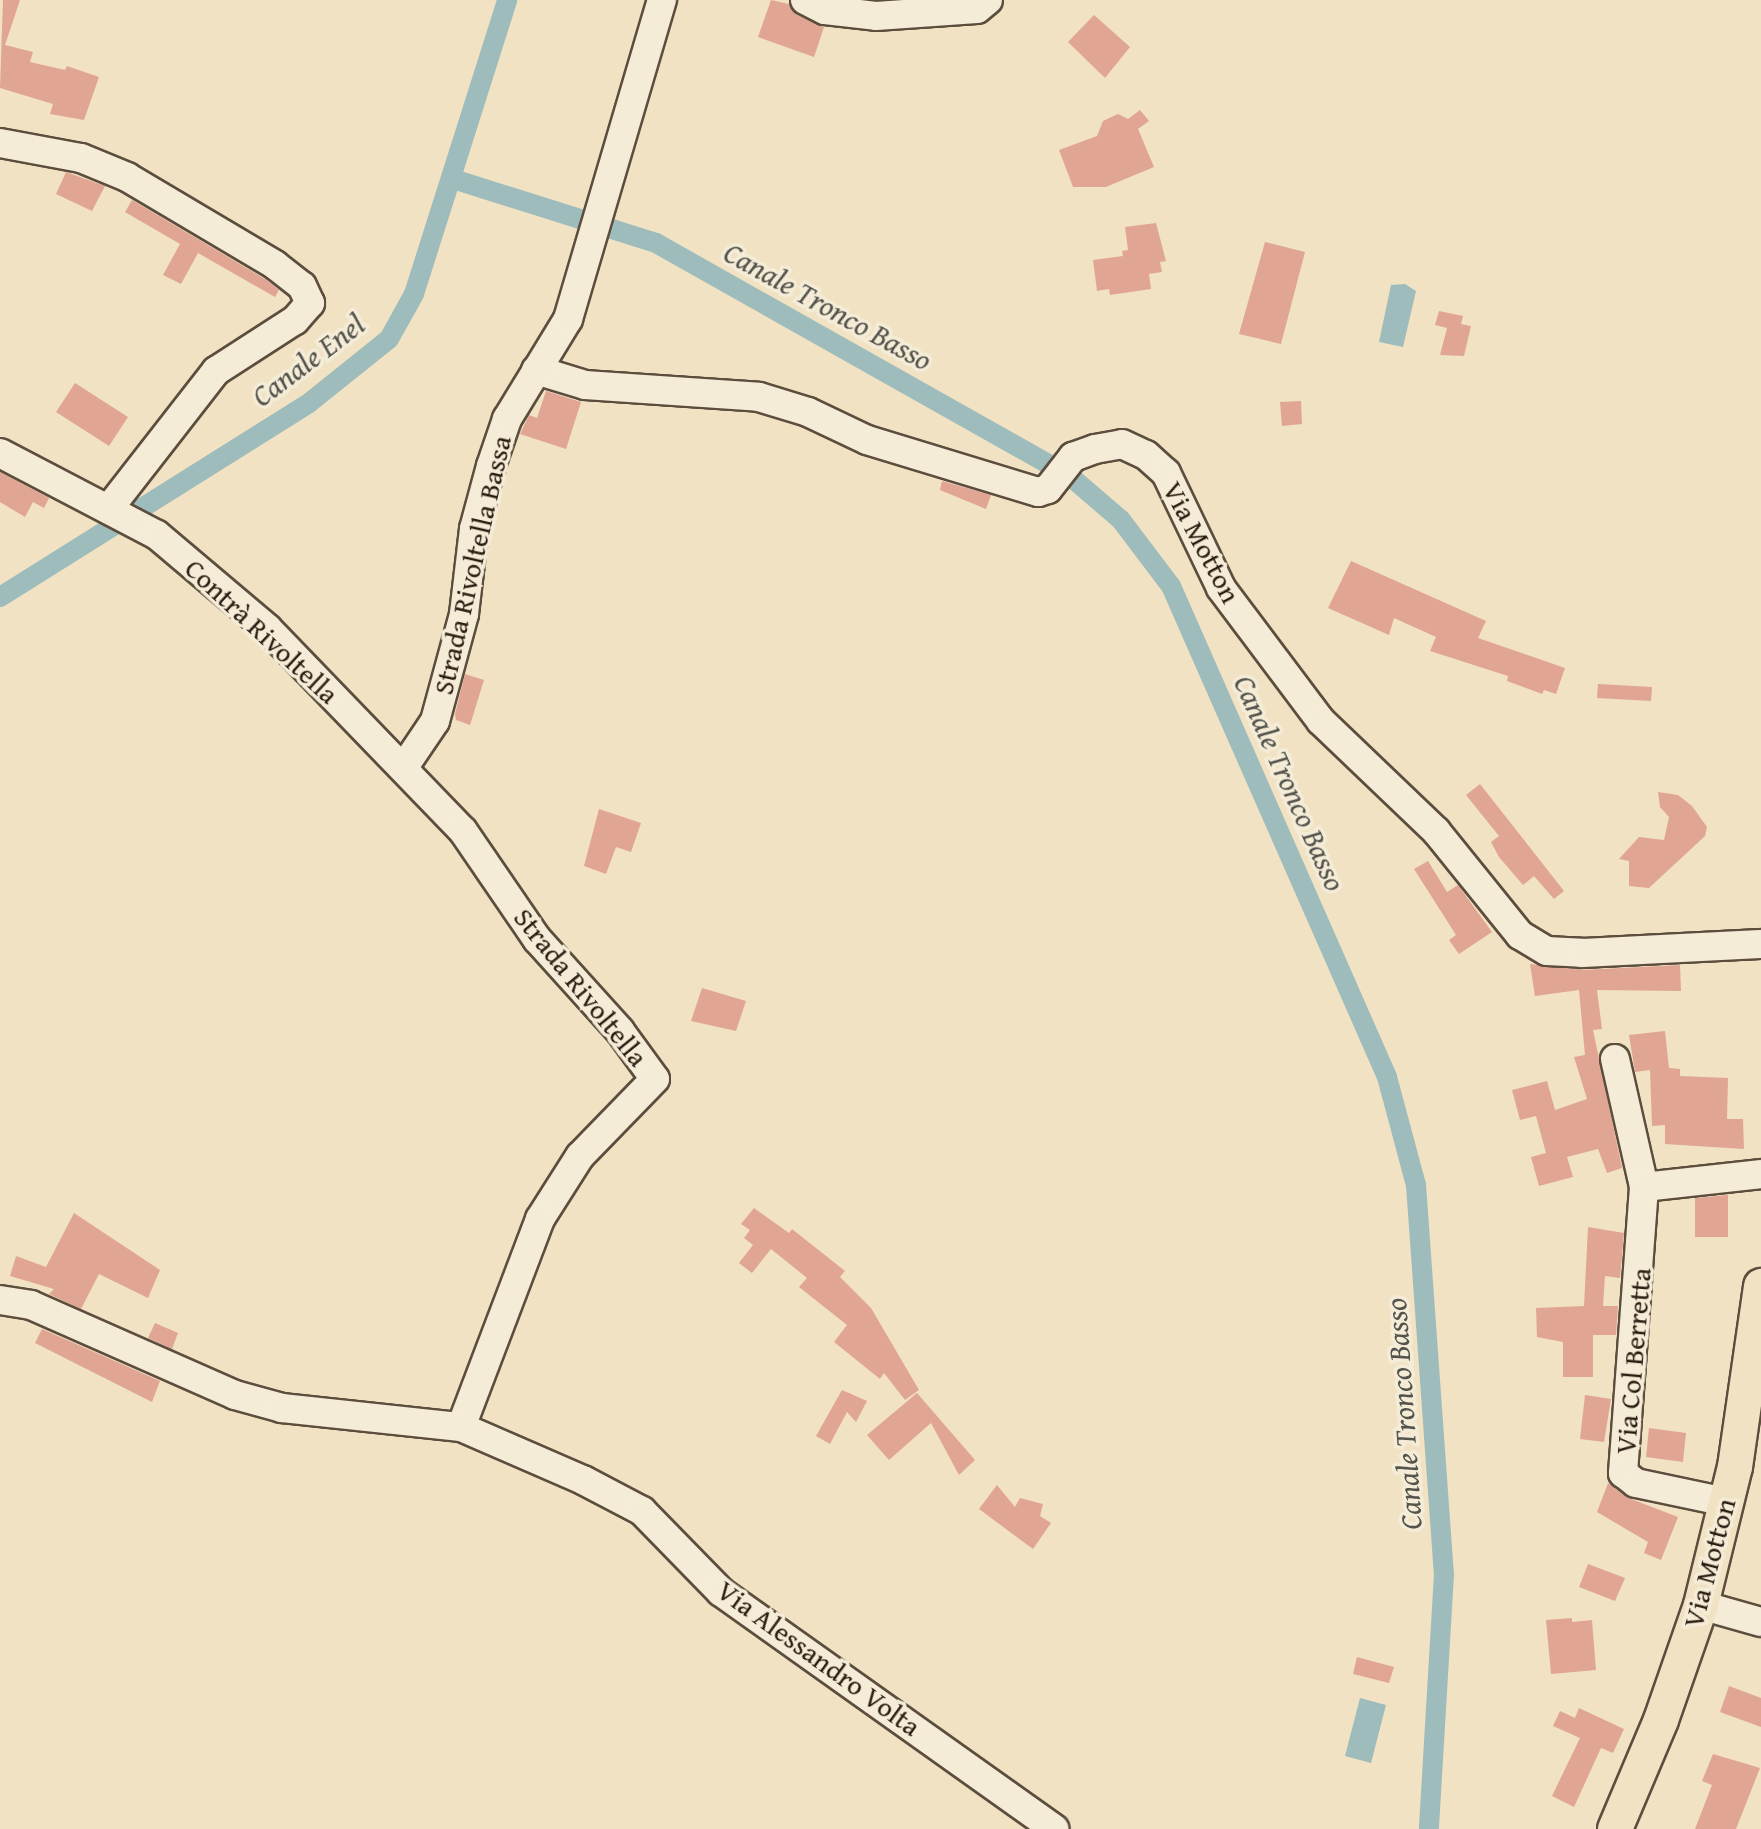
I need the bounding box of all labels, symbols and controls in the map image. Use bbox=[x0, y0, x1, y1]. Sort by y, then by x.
water label: Canale Tronco Basso bbox=[718, 234, 938, 378]
water label: Canale Enel bbox=[245, 306, 371, 414]
street label: Strada Rivoltella Bassa bbox=[426, 432, 518, 698]
street label: Via Motton bbox=[1156, 476, 1248, 608]
street label: Contrà Rivoltella bbox=[178, 551, 346, 711]
water label: Canale Tronco Basso bbox=[1226, 670, 1354, 896]
street label: Strada Rivoltella bbox=[507, 901, 655, 1073]
street label: Via Col Berretta bbox=[1608, 1266, 1658, 1456]
water label: Canale Tronco Basso bbox=[1377, 1297, 1429, 1531]
street label: Via Motton bbox=[1676, 1495, 1742, 1631]
street label: Via Alessandro Volta bbox=[711, 1573, 927, 1743]

